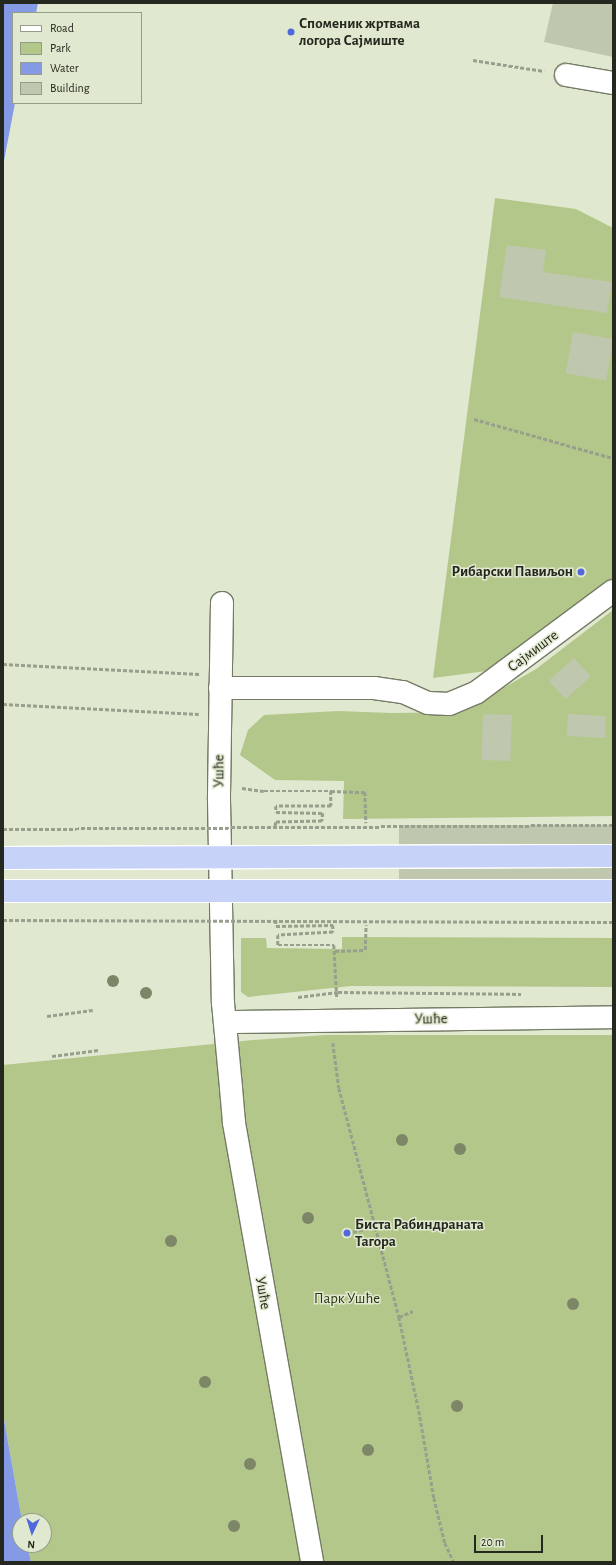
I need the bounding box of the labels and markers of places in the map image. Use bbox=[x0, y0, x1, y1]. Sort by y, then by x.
place label: Споменик жртвама логора Сајмиште bbox=[299, 14, 420, 49]
marker: Споменик жртвама логора Сајмиште bbox=[286, 27, 296, 37]
place label: Рибарски Павиљон bbox=[452, 563, 573, 581]
marker: Рибарски Павиљон bbox=[576, 567, 586, 577]
place label: Биста Рабиндраната Тагора bbox=[355, 1215, 484, 1250]
marker: Биста Рабиндраната Тагора bbox=[342, 1228, 352, 1238]

